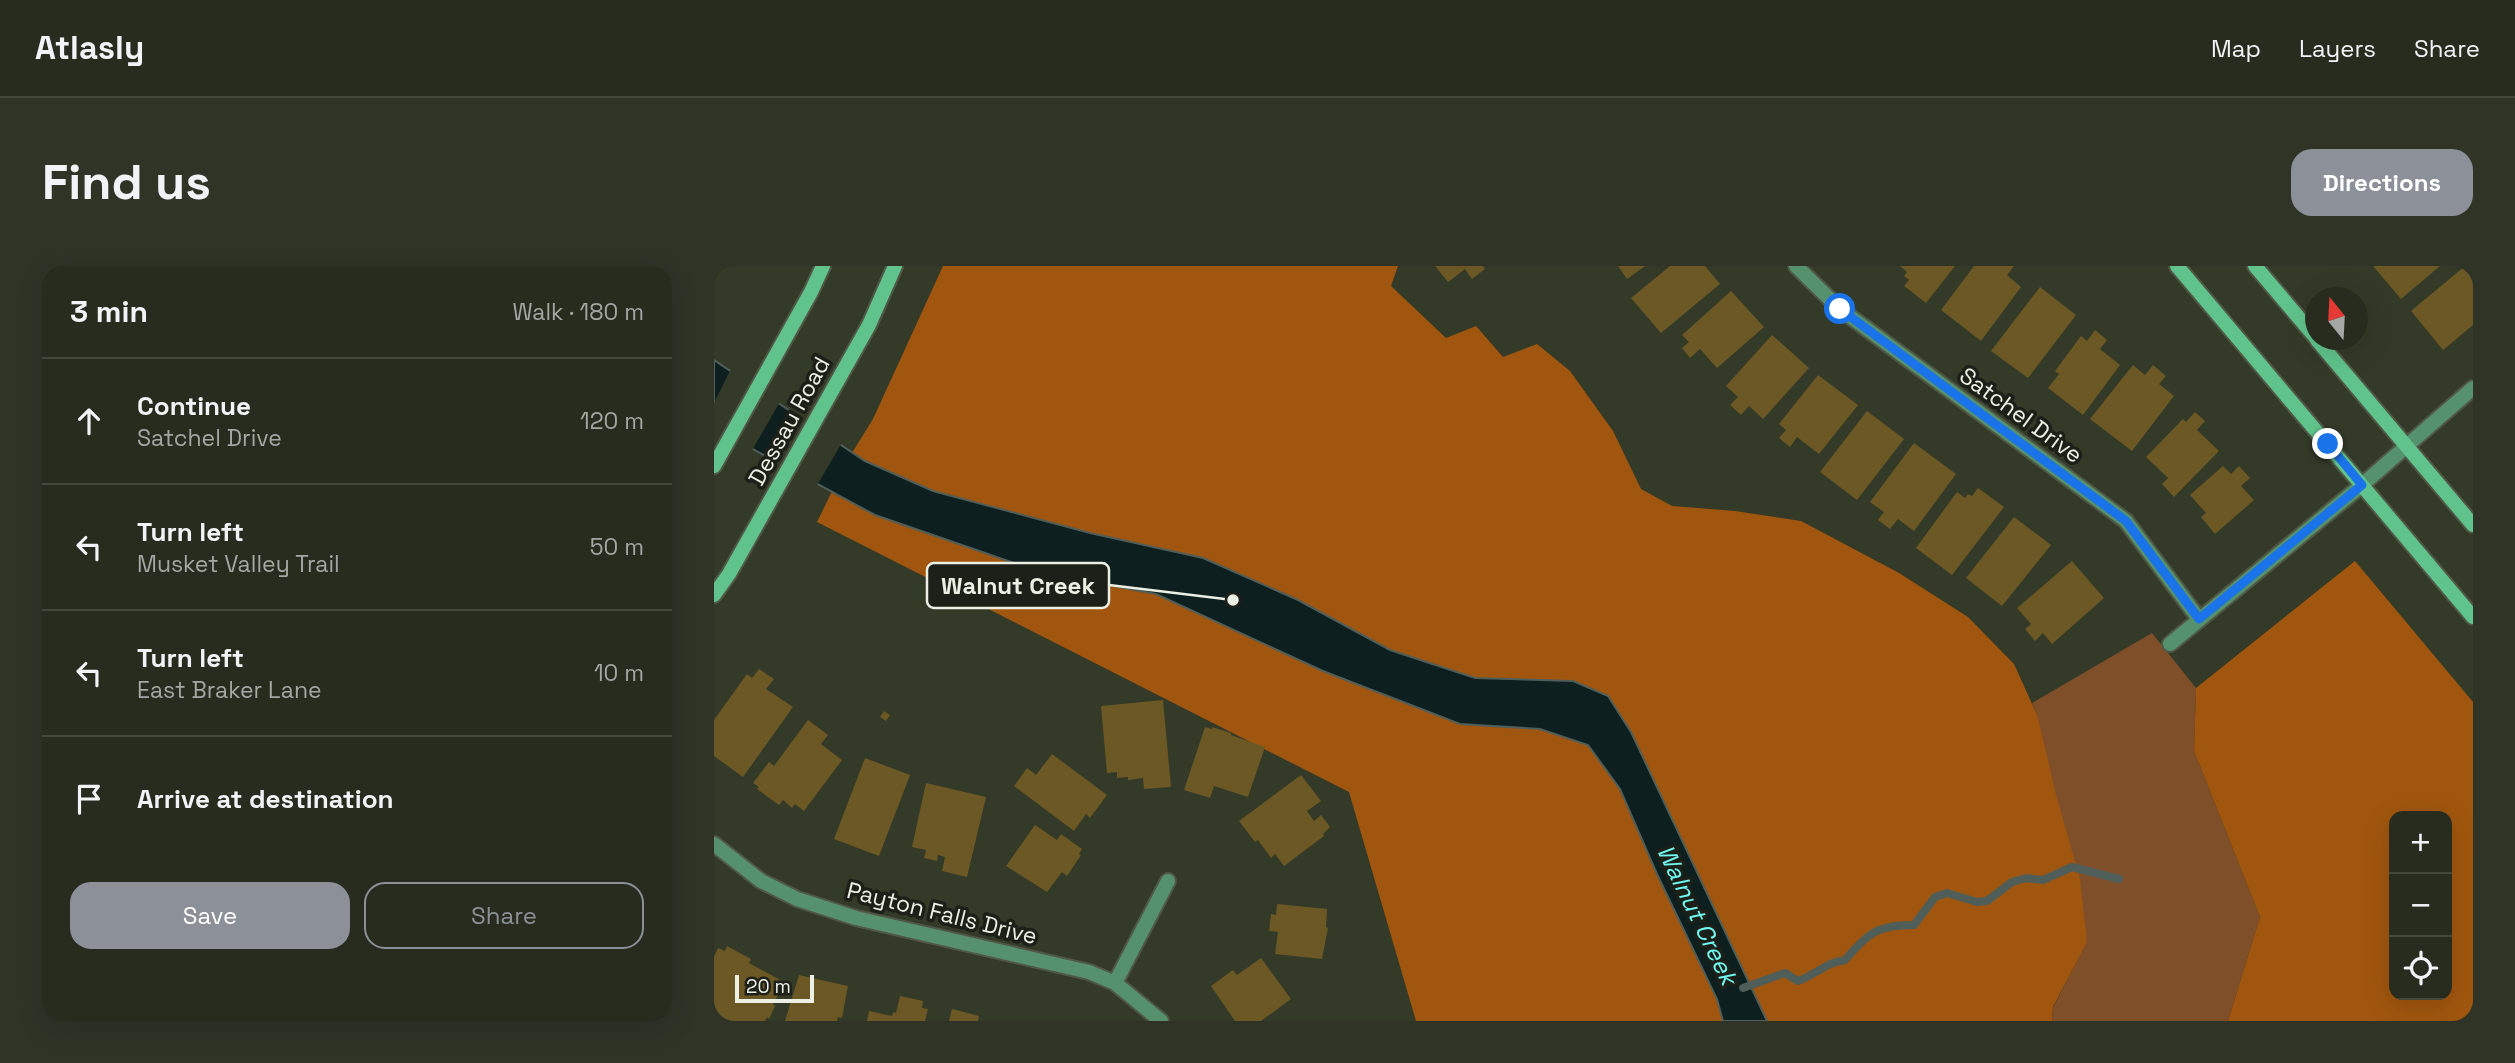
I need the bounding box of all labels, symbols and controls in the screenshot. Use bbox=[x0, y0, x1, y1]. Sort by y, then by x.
text: Atlasly bbox=[35, 27, 144, 69]
text: Map bbox=[2211, 33, 2261, 64]
text: Layers bbox=[2299, 33, 2376, 64]
text: Share bbox=[2414, 33, 2480, 64]
button: Directions bbox=[2291, 149, 2473, 216]
text: Find us bbox=[42, 151, 211, 213]
north arrow bbox=[2305, 287, 2368, 350]
text: 3 min bbox=[70, 292, 148, 331]
route start bbox=[1824, 293, 1855, 324]
text: Walk · 180 m bbox=[512, 297, 644, 327]
street label: Dessau Road bbox=[741, 351, 837, 491]
street label: Satchel Drive bbox=[1954, 360, 2088, 470]
text: Continue bbox=[137, 389, 251, 423]
icon: ahead bbox=[70, 402, 108, 440]
text: 120 m bbox=[580, 406, 644, 436]
text: Satchel Drive bbox=[137, 423, 282, 453]
route end bbox=[2312, 428, 2343, 459]
text: Turn left bbox=[137, 515, 244, 549]
icon: left bbox=[70, 528, 108, 566]
text: 50 m bbox=[590, 532, 644, 562]
text: Musket Valley Trail bbox=[137, 549, 340, 579]
callout: Walnut Creek bbox=[927, 563, 1109, 608]
text: Walnut Creek bbox=[941, 570, 1095, 601]
text: Turn left bbox=[137, 641, 244, 675]
icon: left bbox=[70, 654, 108, 692]
text: 10 m bbox=[594, 658, 644, 688]
text: East Braker Lane bbox=[137, 675, 322, 705]
icon: arrive bbox=[70, 780, 108, 818]
text: Arrive at destination bbox=[137, 782, 394, 816]
map controls bbox=[2389, 811, 2452, 1000]
button: + bbox=[2389, 811, 2452, 874]
water label: Walnut Creek bbox=[1650, 840, 1746, 993]
button: − bbox=[2389, 874, 2452, 937]
street label: Payton Falls Drive bbox=[844, 875, 1040, 951]
button: Save bbox=[70, 882, 350, 949]
button: Share bbox=[364, 882, 644, 949]
button: locate bbox=[2389, 937, 2452, 1000]
scale bar bbox=[735, 972, 814, 1004]
text: 20 m bbox=[746, 974, 791, 999]

